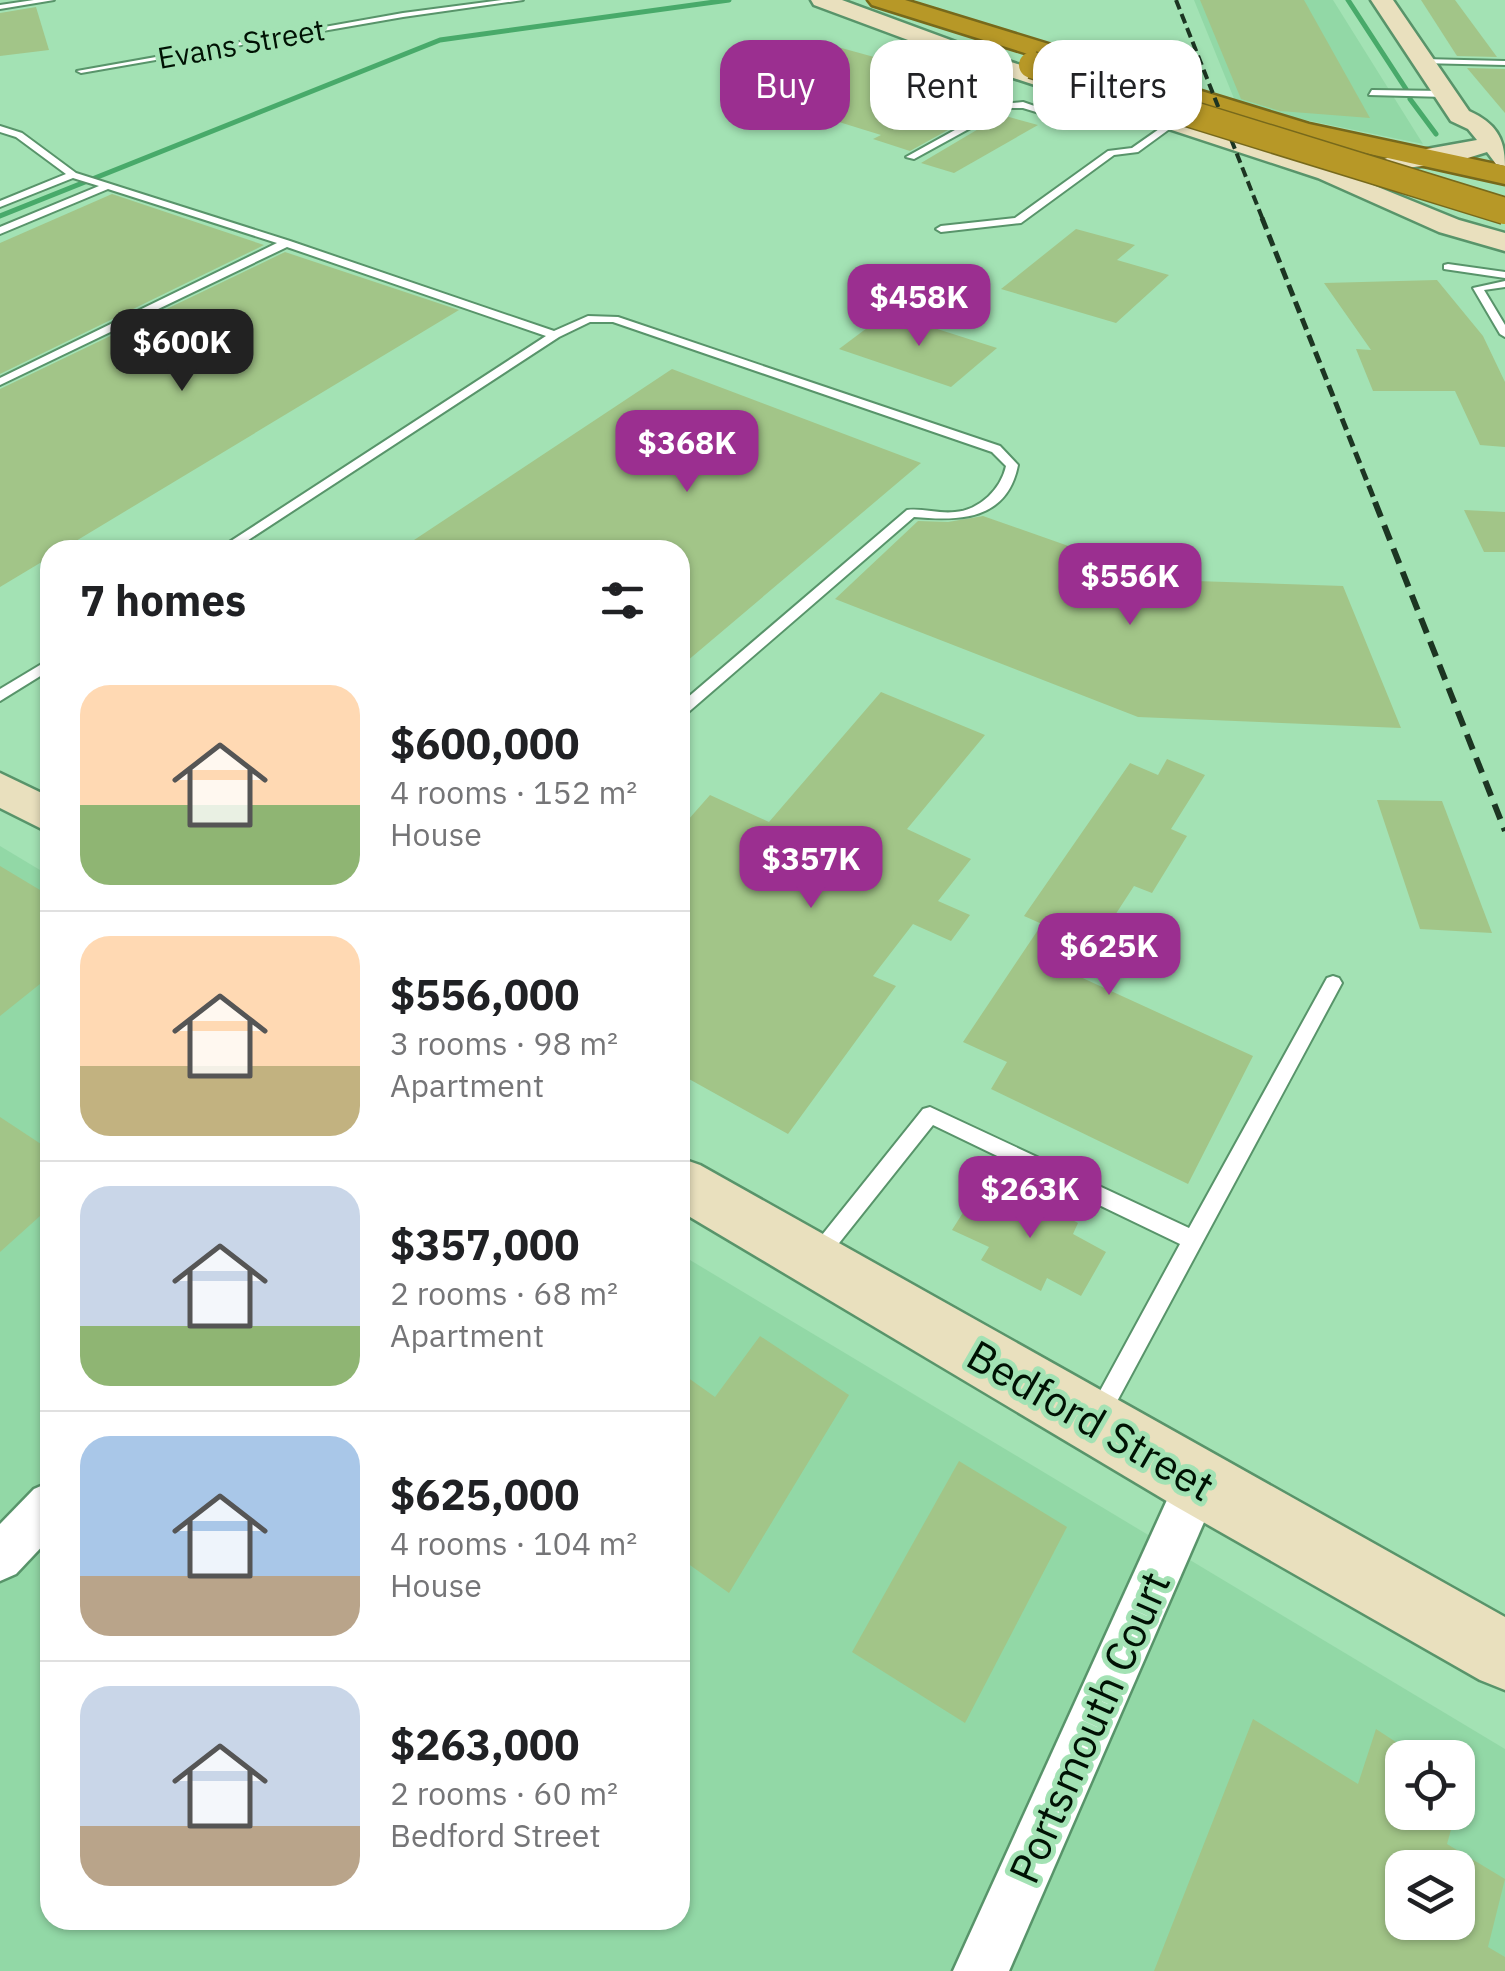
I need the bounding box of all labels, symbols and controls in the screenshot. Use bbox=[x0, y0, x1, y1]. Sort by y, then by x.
street label: Evans Street bbox=[154, 9, 328, 77]
chip: Buy bbox=[720, 40, 850, 130]
chip: Rent bbox=[870, 40, 1013, 130]
chip: Filters bbox=[1033, 40, 1202, 130]
pin: $458K bbox=[849, 264, 989, 349]
text: $458K bbox=[869, 275, 969, 317]
pin: $600K bbox=[112, 309, 252, 394]
text: $600K bbox=[132, 320, 232, 362]
pin: $368K bbox=[617, 410, 757, 495]
text: $368K bbox=[637, 421, 737, 463]
pin: $556K bbox=[1060, 543, 1200, 628]
text: $556K bbox=[1080, 554, 1180, 596]
text: 7 homes bbox=[80, 573, 246, 628]
icon: filters bbox=[595, 573, 650, 628]
text: $600,000 bbox=[390, 716, 579, 771]
icon: home bbox=[160, 725, 280, 845]
text: 4 rooms · 152 m² bbox=[390, 771, 637, 813]
text: House bbox=[390, 813, 482, 855]
pin: $357K bbox=[741, 826, 881, 911]
text: $357K bbox=[761, 837, 861, 879]
pin: $625K bbox=[1039, 913, 1179, 998]
text: $625K bbox=[1059, 924, 1159, 966]
text: $556,000 bbox=[390, 967, 579, 1022]
icon: home bbox=[160, 976, 280, 1096]
text: 3 rooms · 98 m² bbox=[390, 1022, 618, 1064]
text: Apartment bbox=[390, 1064, 544, 1106]
pin: $263K bbox=[960, 1156, 1100, 1241]
text: $263K bbox=[980, 1167, 1080, 1209]
text: $357,000 bbox=[390, 1217, 579, 1272]
icon: home bbox=[160, 1226, 280, 1346]
text: 2 rooms · 68 m² bbox=[390, 1272, 618, 1314]
text: Apartment bbox=[390, 1314, 544, 1356]
street label: Bedford Street bbox=[958, 1327, 1224, 1513]
text: $625,000 bbox=[390, 1467, 579, 1522]
icon: home bbox=[160, 1476, 280, 1596]
text: 4 rooms · 104 m² bbox=[390, 1522, 637, 1564]
street label: Portsmouth Court bbox=[996, 1563, 1182, 1891]
text: House bbox=[390, 1564, 482, 1606]
text: $263,000 bbox=[390, 1717, 579, 1772]
icon: home bbox=[160, 1726, 280, 1846]
map controls bbox=[1385, 1740, 1475, 1940]
button: locate bbox=[1385, 1740, 1475, 1830]
text: 2 rooms · 60 m² bbox=[390, 1772, 618, 1814]
text: Bedford Street bbox=[390, 1814, 601, 1856]
button: layers bbox=[1385, 1850, 1475, 1940]

